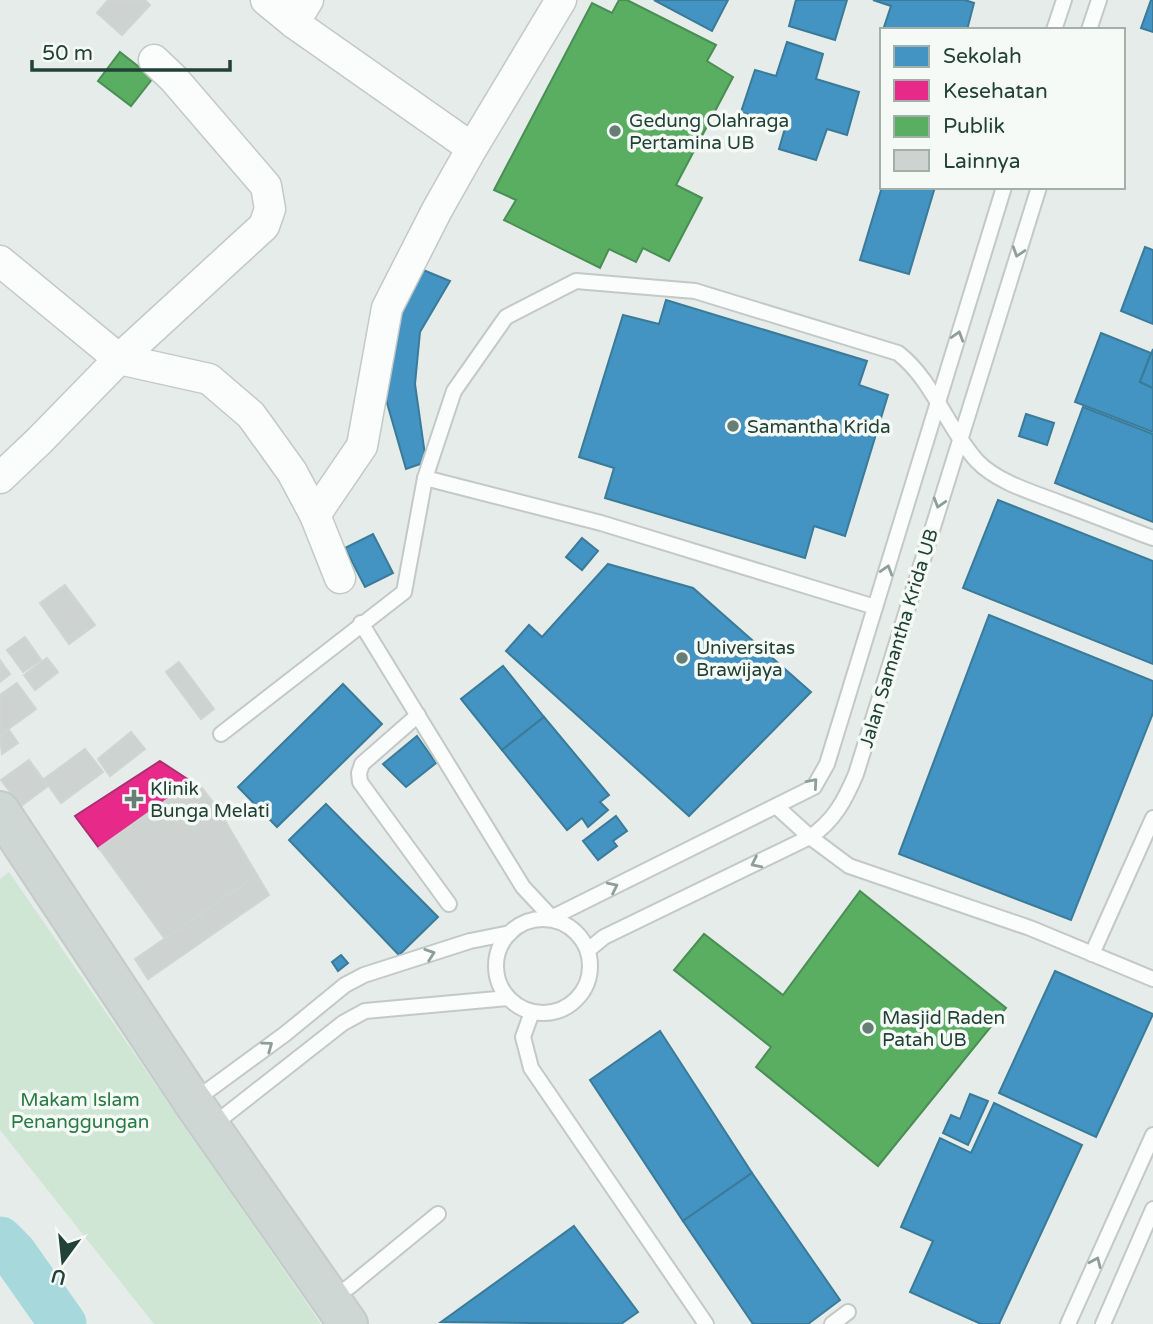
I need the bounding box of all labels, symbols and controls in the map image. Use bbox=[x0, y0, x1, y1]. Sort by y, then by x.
scale bar bbox=[32, 28, 229, 72]
legend bbox=[880, 28, 1125, 189]
text: 50 m bbox=[42, 41, 93, 66]
text: Sekolah bbox=[943, 44, 1022, 69]
text: Kesehatan bbox=[943, 79, 1048, 104]
place label: Gedung Olahraga Pertamina UB bbox=[629, 110, 789, 154]
text: Publik bbox=[943, 114, 1005, 139]
marker: Gedung Olahraga Pertamina UB bbox=[607, 123, 623, 139]
text: Lainnya bbox=[943, 149, 1020, 174]
one-way arrow bbox=[1012, 246, 1026, 258]
one-way arrow bbox=[949, 330, 964, 342]
place label: Samantha Krida bbox=[747, 416, 891, 438]
marker: Samantha Krida bbox=[725, 418, 741, 434]
one-way arrow bbox=[933, 497, 948, 509]
street label: Jalan Samantha Krida UB bbox=[855, 526, 943, 750]
one-way arrow bbox=[878, 564, 893, 576]
place label: Universitas Brawijaya bbox=[696, 637, 795, 681]
marker: Universitas Brawijaya bbox=[674, 650, 690, 666]
place label: Klinik Bunga Melati bbox=[150, 778, 270, 822]
one-way arrow bbox=[805, 778, 818, 791]
marker: Klinik Bunga Melati bbox=[124, 789, 144, 809]
one-way arrow bbox=[751, 855, 763, 869]
one-way arrow bbox=[606, 882, 618, 896]
one-way arrow bbox=[423, 948, 435, 962]
place label: Masjid Raden Patah UB bbox=[882, 1007, 1005, 1051]
marker: Masjid Raden Patah UB bbox=[860, 1020, 876, 1036]
one-way arrow bbox=[261, 1042, 273, 1055]
park label: Makam Islam Penanggungan bbox=[11, 1089, 149, 1133]
north arrow bbox=[28, 1226, 98, 1296]
one-way arrow bbox=[1088, 1257, 1102, 1269]
text: U bbox=[49, 1264, 69, 1289]

